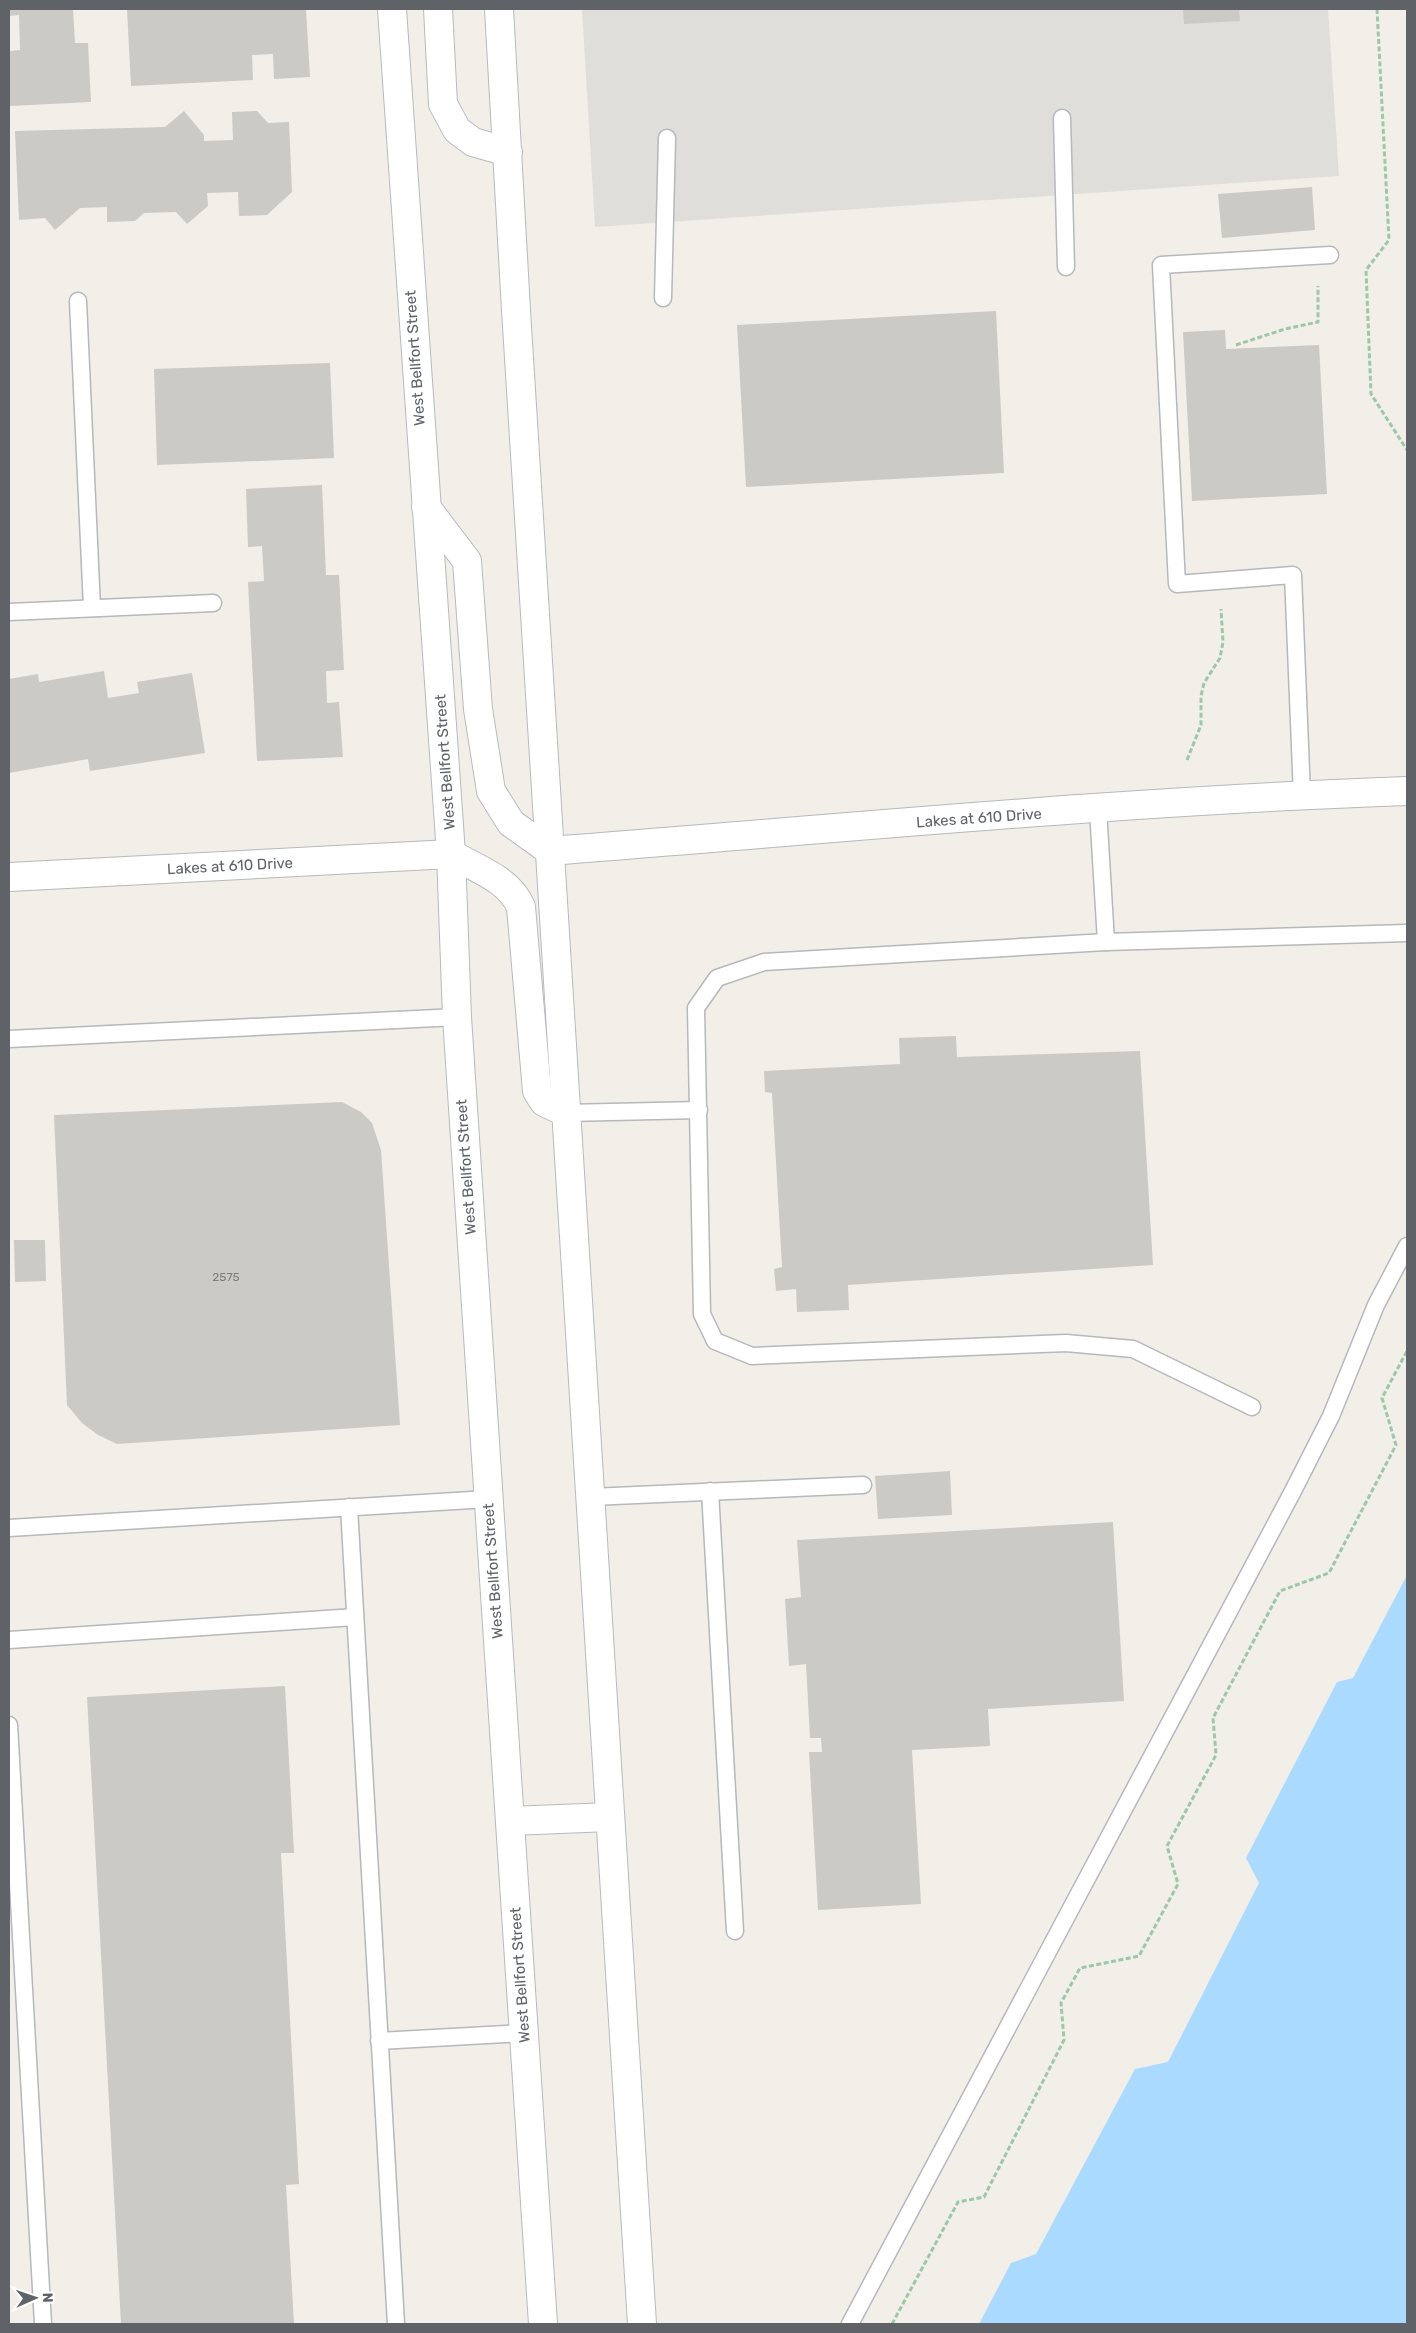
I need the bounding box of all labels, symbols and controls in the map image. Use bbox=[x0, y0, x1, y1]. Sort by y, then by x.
street label: West Bellfort Street bbox=[401, 289, 429, 426]
street label: West Bellfort Street bbox=[431, 693, 459, 830]
street label: Lakes at 610 Drive bbox=[916, 805, 1042, 831]
street label: Lakes at 610 Drive bbox=[167, 854, 293, 878]
street label: West Bellfort Street bbox=[452, 1098, 480, 1235]
house number: 2575 bbox=[212, 1270, 240, 1284]
street label: West Bellfort Street bbox=[479, 1502, 507, 1639]
street label: West Bellfort Street bbox=[506, 1906, 534, 2043]
north arrow bbox=[10, 2273, 60, 2323]
text: N bbox=[39, 2292, 56, 2303]

